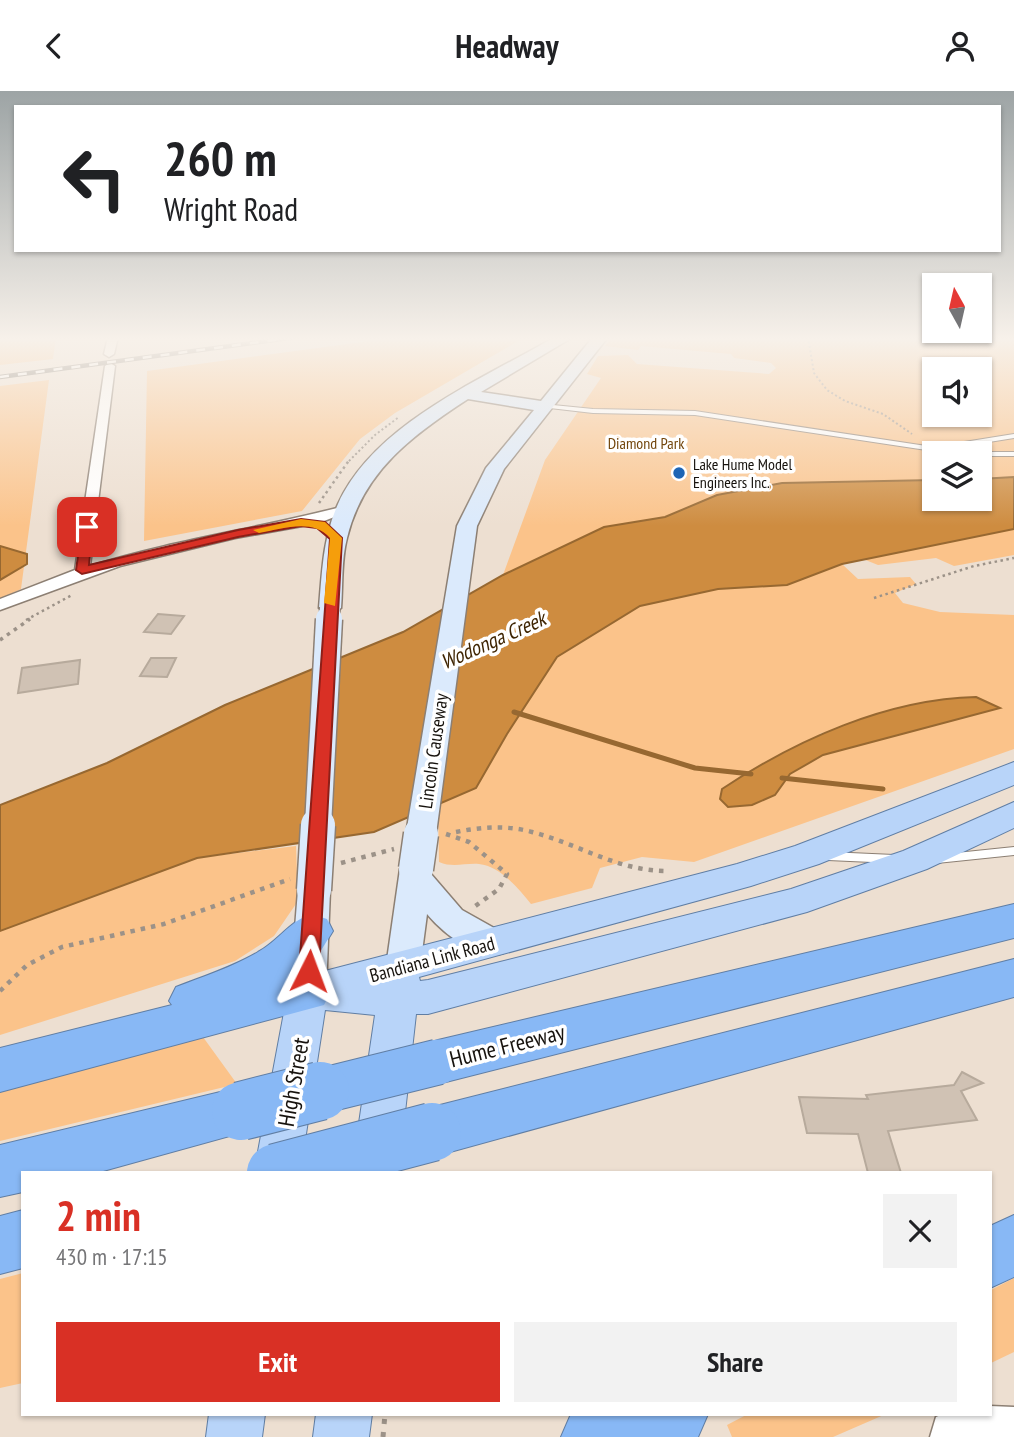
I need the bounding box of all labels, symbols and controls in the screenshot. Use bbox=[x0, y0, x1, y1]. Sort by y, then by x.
text: Headway bbox=[455, 25, 559, 67]
icon: back bbox=[35, 27, 73, 65]
icon: person bbox=[941, 27, 979, 65]
text: 260 m bbox=[164, 126, 277, 190]
icon: left bbox=[49, 133, 140, 224]
text: Wright Road bbox=[164, 188, 298, 230]
north arrow bbox=[922, 273, 992, 343]
map controls bbox=[922, 273, 992, 511]
button: sound bbox=[922, 357, 992, 427]
park label: Diamond Park bbox=[608, 433, 685, 453]
button: layers bbox=[922, 441, 992, 511]
place label: Lake Hume Model Engineers Inc. bbox=[693, 454, 792, 492]
marker: Lake Hume Model Engineers Inc. bbox=[671, 465, 687, 481]
pin bbox=[57, 497, 117, 557]
icon: arrive bbox=[68, 508, 106, 546]
water label: Wodonga Creek bbox=[436, 604, 552, 675]
street label: Lincoln Causeway bbox=[413, 691, 453, 810]
street label: Bandiana Link Road bbox=[367, 931, 497, 987]
position arrow bbox=[272, 934, 346, 1008]
street label: Hume Freeway bbox=[446, 1017, 568, 1073]
street label: High Street bbox=[271, 1035, 315, 1129]
text: 2 min bbox=[56, 1188, 141, 1243]
button: close bbox=[883, 1194, 957, 1268]
text: 430 m · 17:15 bbox=[56, 1242, 168, 1271]
button: Exit bbox=[56, 1322, 500, 1402]
button: Share bbox=[514, 1322, 957, 1402]

